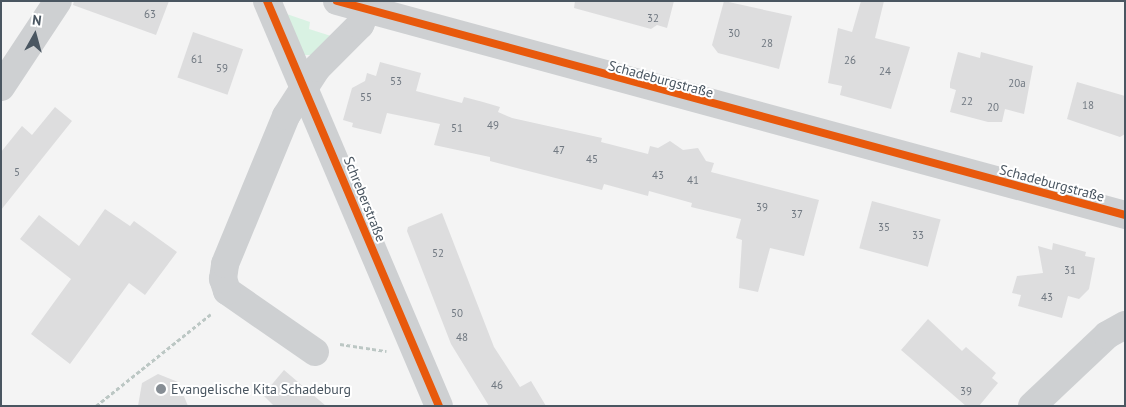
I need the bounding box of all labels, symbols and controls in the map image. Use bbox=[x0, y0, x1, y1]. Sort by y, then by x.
house number: 63 bbox=[144, 7, 156, 21]
north arrow bbox=[10, 10, 60, 60]
text: N bbox=[31, 11, 42, 30]
house number: 32 bbox=[647, 11, 659, 25]
house number: 30 bbox=[728, 26, 740, 40]
house number: 28 bbox=[761, 36, 773, 50]
house number: 61 bbox=[191, 52, 203, 66]
house number: 26 bbox=[844, 53, 856, 67]
street label: Schadeburgstraße bbox=[607, 57, 715, 101]
house number: 59 bbox=[216, 61, 228, 75]
house number: 24 bbox=[879, 64, 891, 78]
house number: 53 bbox=[390, 74, 402, 88]
house number: 20a bbox=[1008, 76, 1026, 90]
house number: 55 bbox=[360, 90, 372, 104]
house number: 22 bbox=[961, 94, 973, 108]
house number: 18 bbox=[1082, 98, 1094, 112]
house number: 20 bbox=[987, 100, 999, 114]
house number: 49 bbox=[487, 118, 499, 132]
house number: 51 bbox=[451, 121, 463, 135]
house number: 47 bbox=[553, 143, 565, 157]
house number: 45 bbox=[586, 152, 598, 166]
street label: Schreberstraße bbox=[340, 154, 390, 244]
street label: Schadeburgstraße bbox=[998, 161, 1106, 205]
house number: 5 bbox=[14, 165, 20, 179]
house number: 43 bbox=[652, 168, 664, 182]
house number: 41 bbox=[687, 173, 699, 187]
house number: 39 bbox=[756, 200, 768, 214]
house number: 37 bbox=[791, 207, 803, 221]
house number: 35 bbox=[878, 220, 890, 234]
house number: 33 bbox=[912, 228, 924, 242]
house number: 52 bbox=[432, 246, 444, 260]
house number: 31 bbox=[1064, 263, 1076, 277]
house number: 43 bbox=[1041, 290, 1053, 304]
house number: 50 bbox=[451, 306, 463, 320]
house number: 48 bbox=[456, 330, 468, 344]
house number: 46 bbox=[491, 378, 503, 392]
place label: Evangelische Kita Schadeburg bbox=[171, 381, 351, 397]
marker: Evangelische Kita Schadeburg bbox=[155, 383, 167, 395]
house number: 39 bbox=[960, 384, 972, 398]

